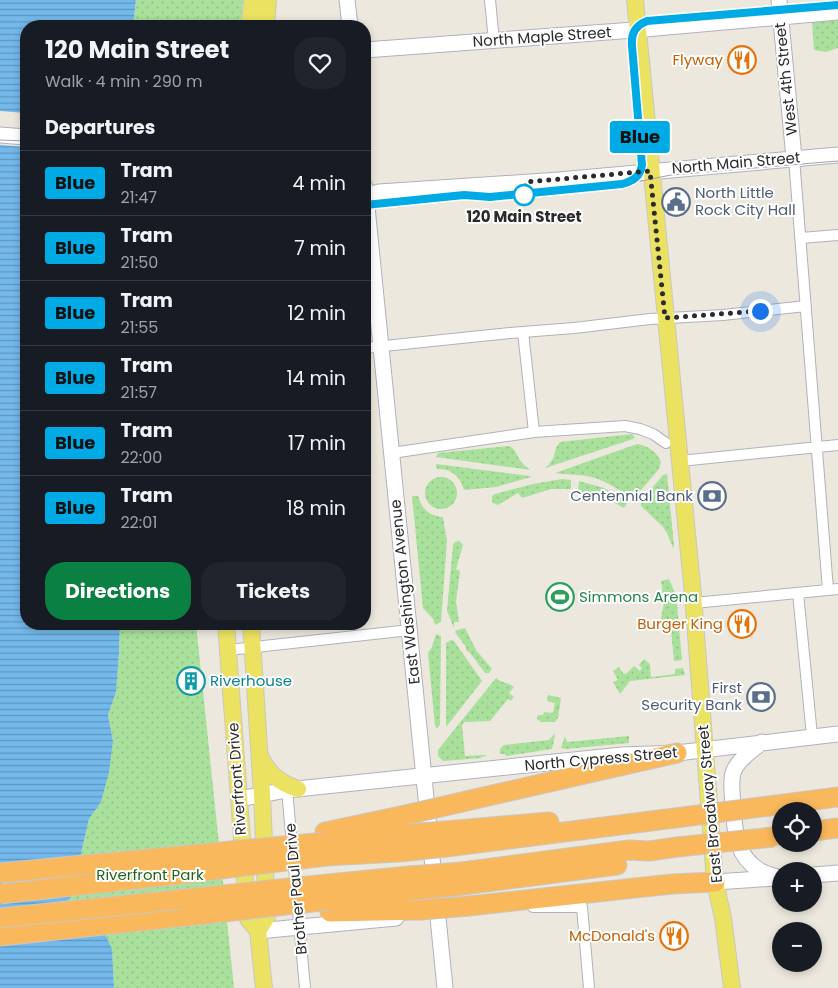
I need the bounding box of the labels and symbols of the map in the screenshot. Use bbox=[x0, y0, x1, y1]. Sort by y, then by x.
street label: North Maple Street bbox=[472, 21, 612, 52]
street label: West 4th Street bbox=[769, 21, 802, 137]
restaurant icon: Flyway bbox=[727, 45, 757, 75]
place label: Flyway bbox=[672, 49, 724, 70]
line badge: Blue bbox=[605, 121, 675, 153]
street label: North Main Street bbox=[671, 146, 801, 179]
place label: North Little Rock City Hall bbox=[695, 182, 796, 220]
marker: 120 Main Street bbox=[513, 184, 535, 206]
public building icon: North Little Rock City Hall bbox=[661, 187, 691, 217]
place label: 120 Main Street bbox=[466, 206, 582, 227]
your location bbox=[748, 299, 773, 324]
bank icon: Centennial Bank bbox=[697, 481, 727, 511]
place label: Centennial Bank bbox=[570, 485, 693, 506]
street label: East Washington Avenue bbox=[384, 499, 425, 686]
sports icon: Simmons Arena bbox=[545, 582, 575, 612]
place label: Simmons Arena bbox=[579, 586, 698, 607]
restaurant icon: Burger King bbox=[727, 609, 757, 639]
place label: Burger King bbox=[637, 613, 723, 634]
building icon: Riverhouse bbox=[176, 666, 206, 696]
place label: Riverhouse bbox=[210, 670, 292, 691]
place label: First Security Bank bbox=[641, 677, 742, 715]
bank icon: First Security Bank bbox=[746, 682, 776, 712]
street label: Riverfront Drive bbox=[222, 722, 251, 836]
street label: East Broadway Street bbox=[692, 724, 727, 884]
street label: North Cypress Street bbox=[524, 741, 678, 776]
street label: Brother Paul Drive bbox=[279, 822, 312, 956]
park label: Riverfront Park bbox=[96, 864, 204, 885]
restaurant icon: McDonald's bbox=[659, 921, 689, 951]
place label: McDonald's bbox=[569, 925, 655, 946]

